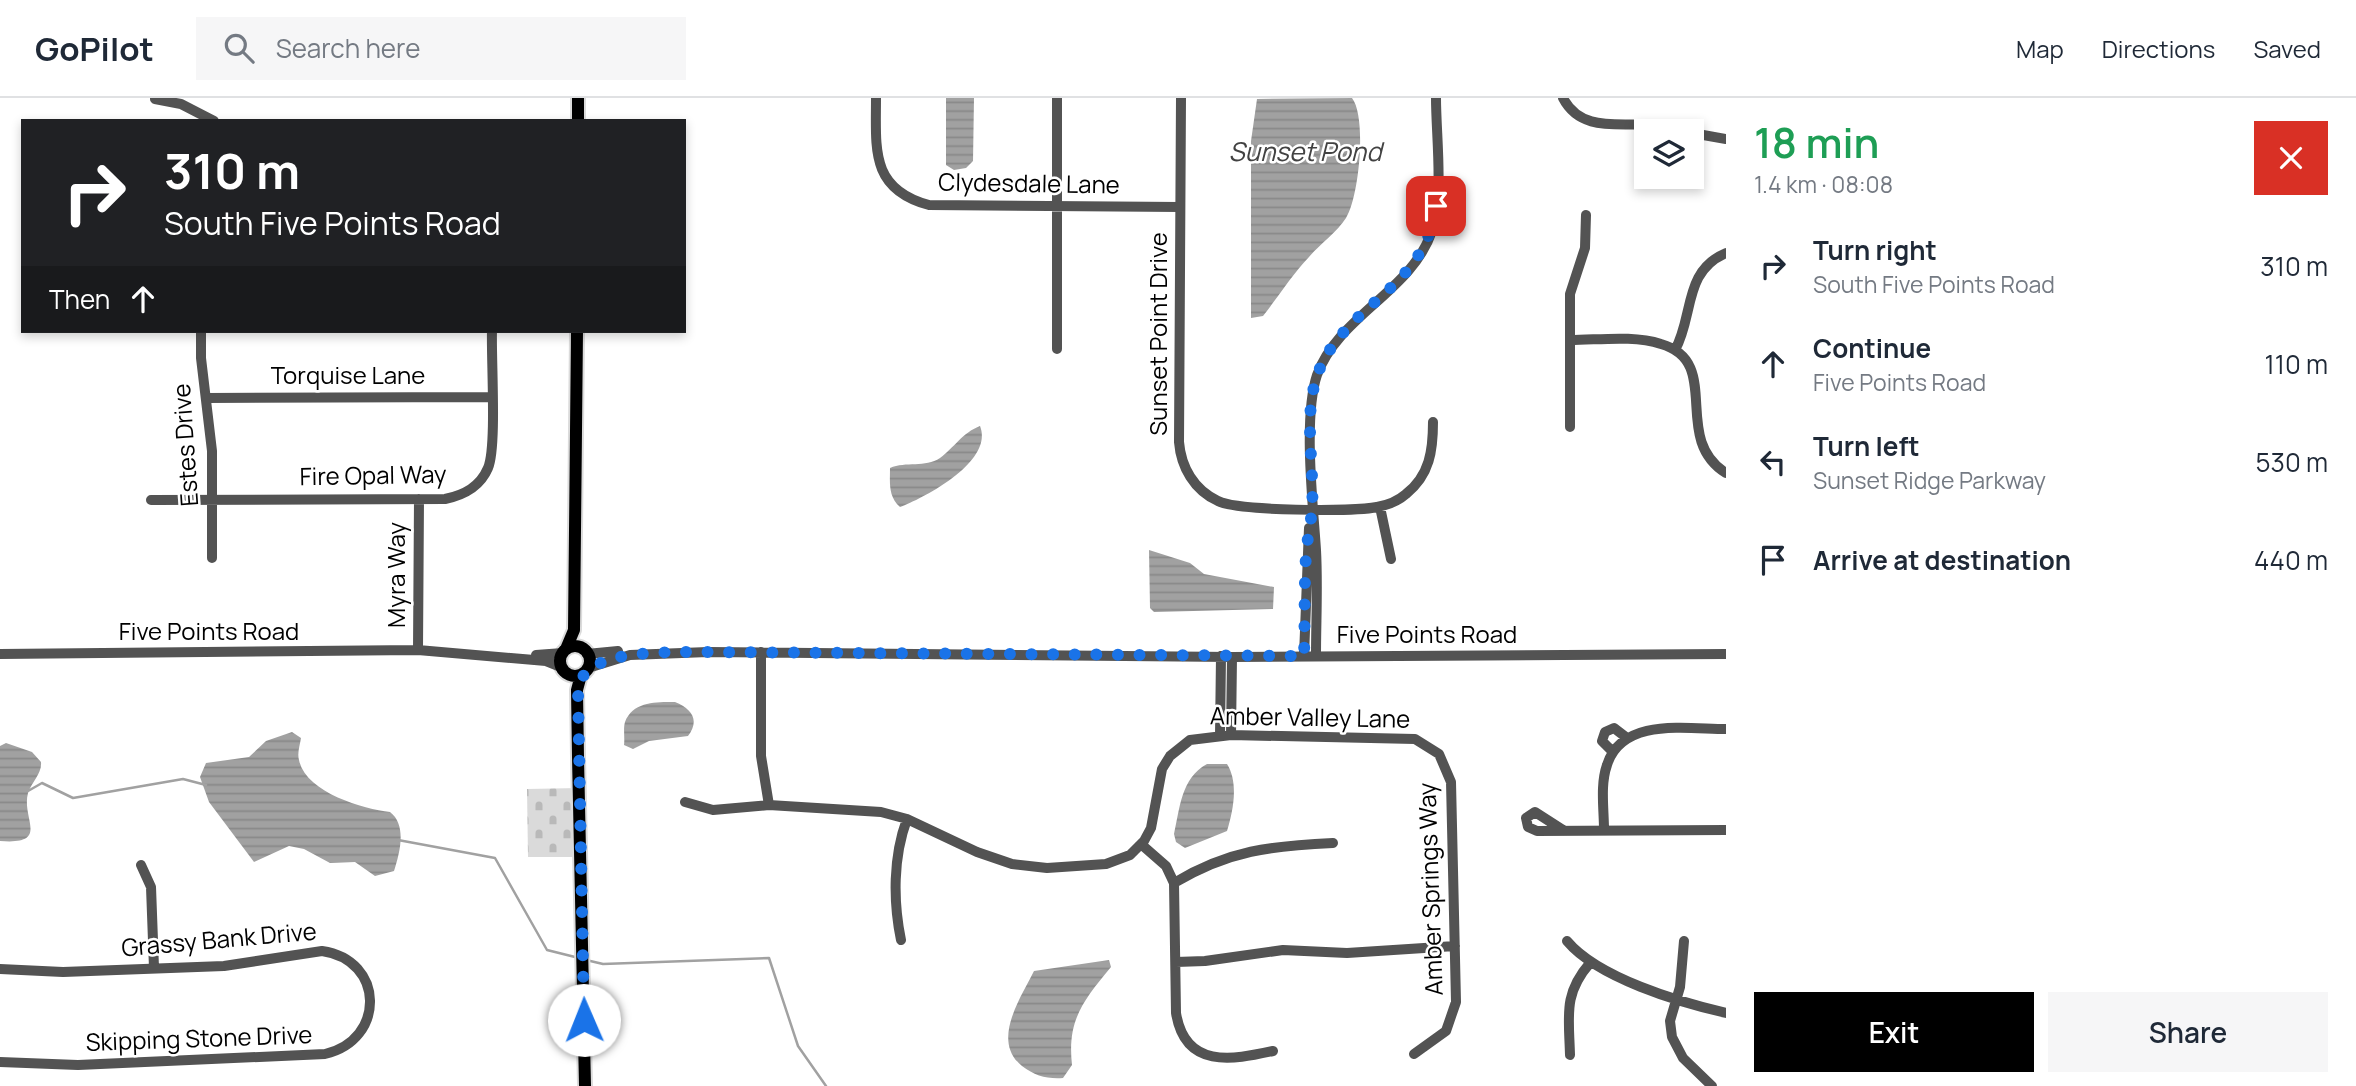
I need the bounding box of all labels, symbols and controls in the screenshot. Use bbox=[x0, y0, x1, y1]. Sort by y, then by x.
search box bbox=[196, 17, 686, 80]
text: GoPilot bbox=[35, 26, 154, 71]
icon: search bbox=[220, 29, 258, 67]
text: Search here bbox=[276, 30, 420, 66]
text: Map bbox=[2016, 32, 2064, 65]
text: Directions bbox=[2102, 32, 2215, 65]
text: Saved bbox=[2253, 32, 2321, 65]
text: 18 min bbox=[1754, 113, 1879, 171]
map controls bbox=[1634, 119, 1704, 189]
button: layers bbox=[1634, 119, 1704, 189]
button: close bbox=[2254, 121, 2328, 195]
water label: Sunset Pond bbox=[1228, 133, 1385, 169]
text: 310 m bbox=[164, 137, 300, 204]
icon: right bbox=[49, 147, 140, 238]
street label: Clydesdale Lane bbox=[938, 164, 1120, 201]
text: 1.4 km · 08:08 bbox=[1754, 168, 1893, 200]
pin bbox=[1406, 176, 1466, 236]
icon: arrive bbox=[1417, 187, 1455, 225]
text: South Five Points Road bbox=[164, 201, 501, 245]
street label: Sunset Point Drive bbox=[1141, 232, 1174, 436]
text: Turn right bbox=[1813, 232, 1937, 268]
icon: right bbox=[1754, 247, 1792, 285]
text: 310 m bbox=[2260, 248, 2328, 284]
text: South Five Points Road bbox=[1813, 268, 2055, 300]
icon: ahead bbox=[124, 280, 162, 318]
text: Then bbox=[49, 281, 110, 317]
text: Continue bbox=[1813, 330, 1931, 366]
icon: ahead bbox=[1754, 345, 1792, 383]
text: 110 m bbox=[2265, 346, 2328, 382]
street label: Torquise Lane bbox=[271, 358, 425, 391]
text: Five Points Road bbox=[1813, 366, 1986, 398]
street label: Estes Drive bbox=[164, 383, 205, 508]
text: Turn left bbox=[1813, 428, 1920, 464]
icon: left bbox=[1754, 443, 1792, 481]
text: 530 m bbox=[2255, 444, 2328, 480]
street label: Fire Opal Way bbox=[299, 457, 447, 492]
text: Sunset Ridge Parkway bbox=[1813, 464, 2046, 496]
street label: Myra Way bbox=[379, 522, 412, 628]
icon: arrive bbox=[1754, 541, 1792, 579]
text: Arrive at destination bbox=[1813, 542, 2071, 578]
text: 440 m bbox=[2254, 542, 2328, 578]
street label: Five Points Road bbox=[119, 614, 299, 647]
street label: Five Points Road bbox=[1337, 617, 1517, 650]
street label: Amber Valley Lane bbox=[1210, 698, 1410, 735]
street label: Amber Springs Way bbox=[1409, 782, 1450, 996]
street label: Grassy Bank Drive bbox=[120, 914, 318, 963]
position arrow bbox=[547, 983, 621, 1057]
button: Exit bbox=[1754, 992, 2034, 1072]
button: Share bbox=[2048, 992, 2328, 1072]
street label: Skipping Stone Drive bbox=[85, 1017, 313, 1058]

